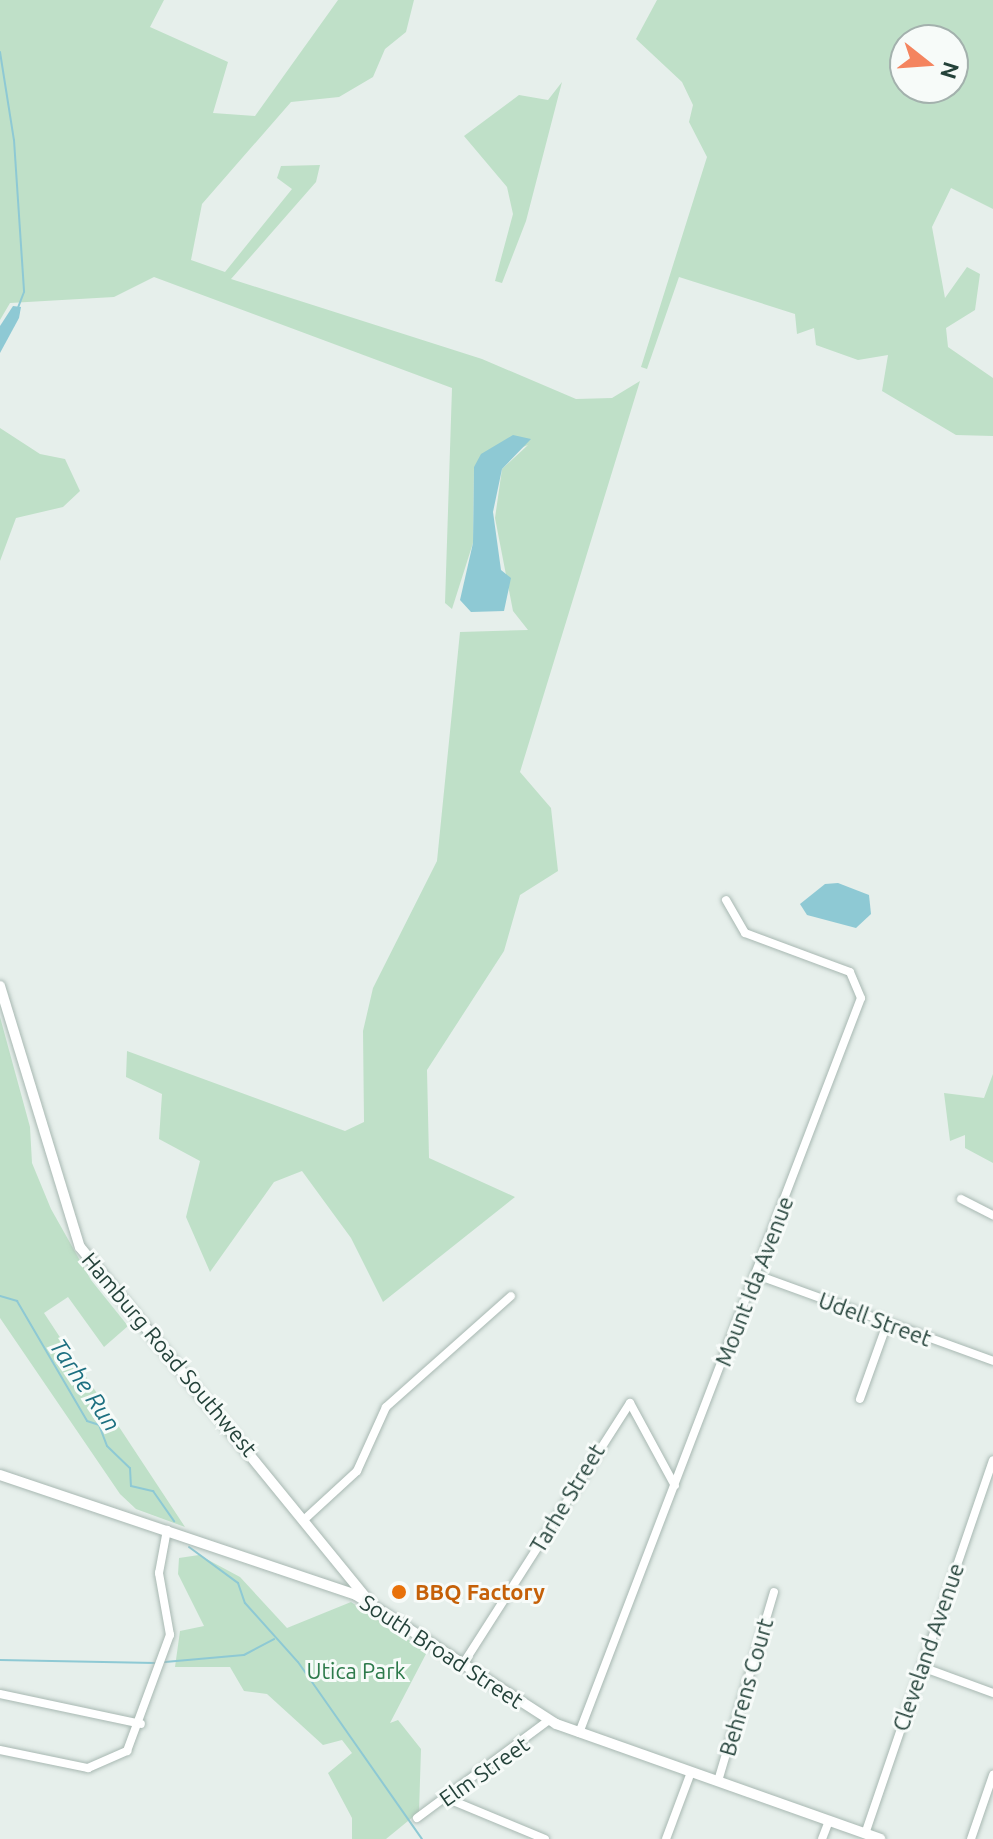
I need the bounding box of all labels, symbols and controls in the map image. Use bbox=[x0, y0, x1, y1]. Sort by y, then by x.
north arrow bbox=[889, 24, 969, 104]
text: N bbox=[936, 59, 965, 82]
street label: Mount Ida Avenue bbox=[709, 1192, 799, 1370]
street label: Hamburg Road Southwest bbox=[77, 1247, 263, 1461]
street label: Udell Street bbox=[815, 1286, 935, 1352]
water label: Tarhe Run bbox=[44, 1333, 126, 1437]
street label: Tarhe Street bbox=[524, 1439, 610, 1557]
street label: Cleveland Avenue bbox=[887, 1560, 969, 1734]
place label: BBQ Factory bbox=[415, 1579, 545, 1605]
marker: BBQ Factory bbox=[390, 1583, 408, 1601]
street label: South Broad Street bbox=[356, 1588, 528, 1714]
street label: Behrens Court bbox=[714, 1615, 778, 1759]
park label: Utica Park bbox=[306, 1658, 406, 1684]
street label: Elm Street bbox=[434, 1730, 534, 1812]

